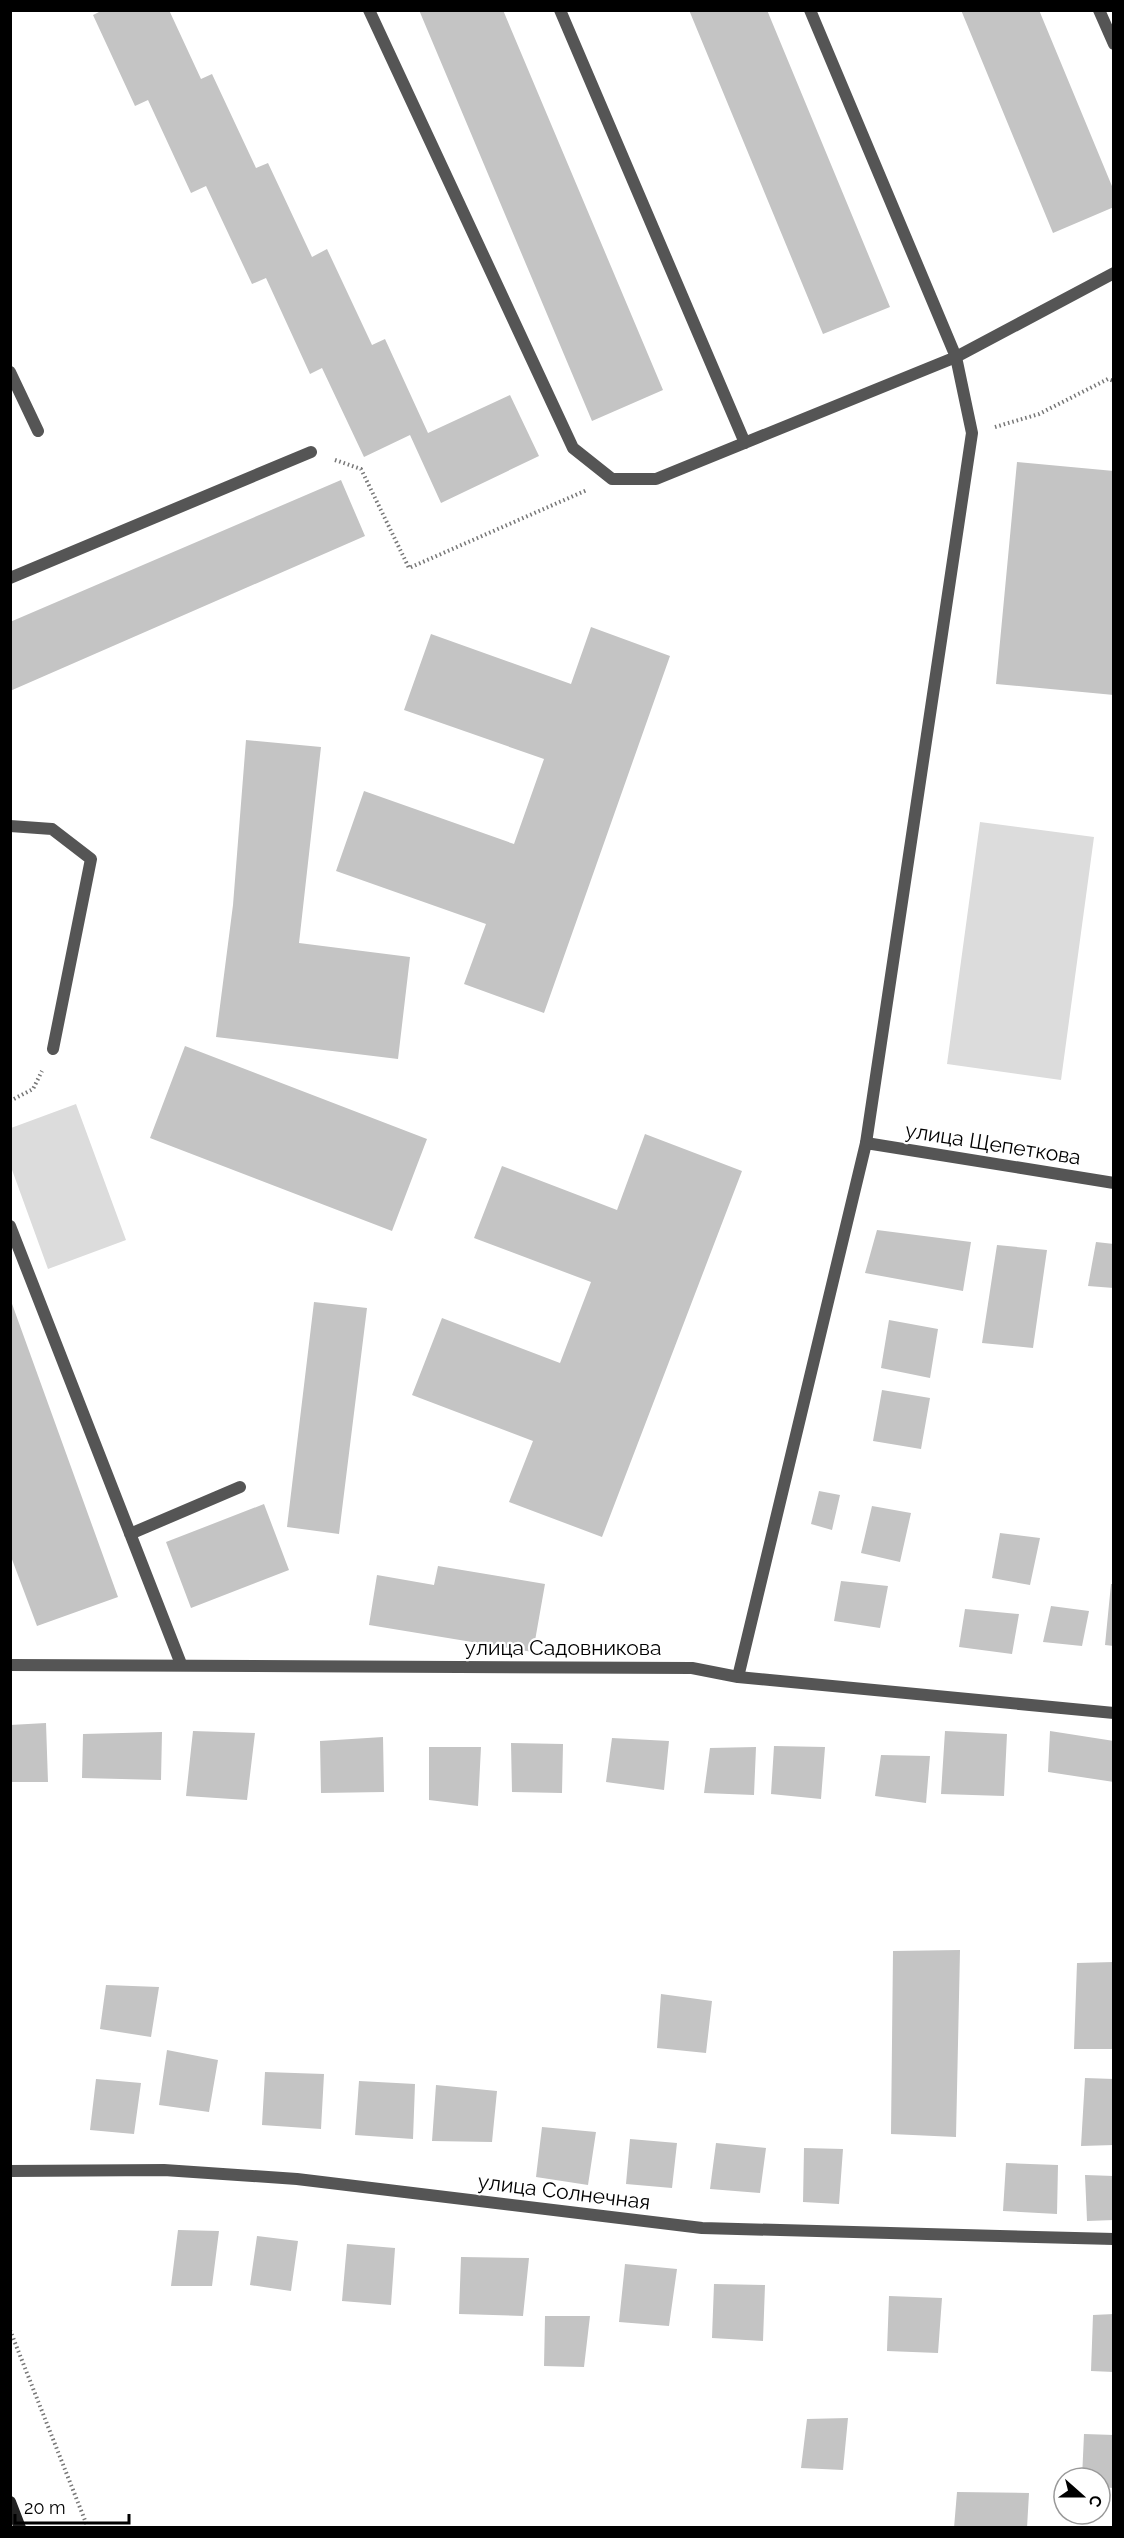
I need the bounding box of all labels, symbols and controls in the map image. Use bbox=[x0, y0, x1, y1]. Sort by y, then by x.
street label: улица Щепеткова bbox=[903, 1117, 1083, 1170]
street label: улица Садовникова bbox=[465, 1635, 661, 1660]
street label: улица Солнечная bbox=[476, 2169, 652, 2214]
north arrow bbox=[1052, 2466, 1112, 2526]
scale bar bbox=[15, 2487, 129, 2525]
text: С bbox=[1085, 2493, 1106, 2510]
text: 20 m bbox=[24, 2497, 66, 2518]

